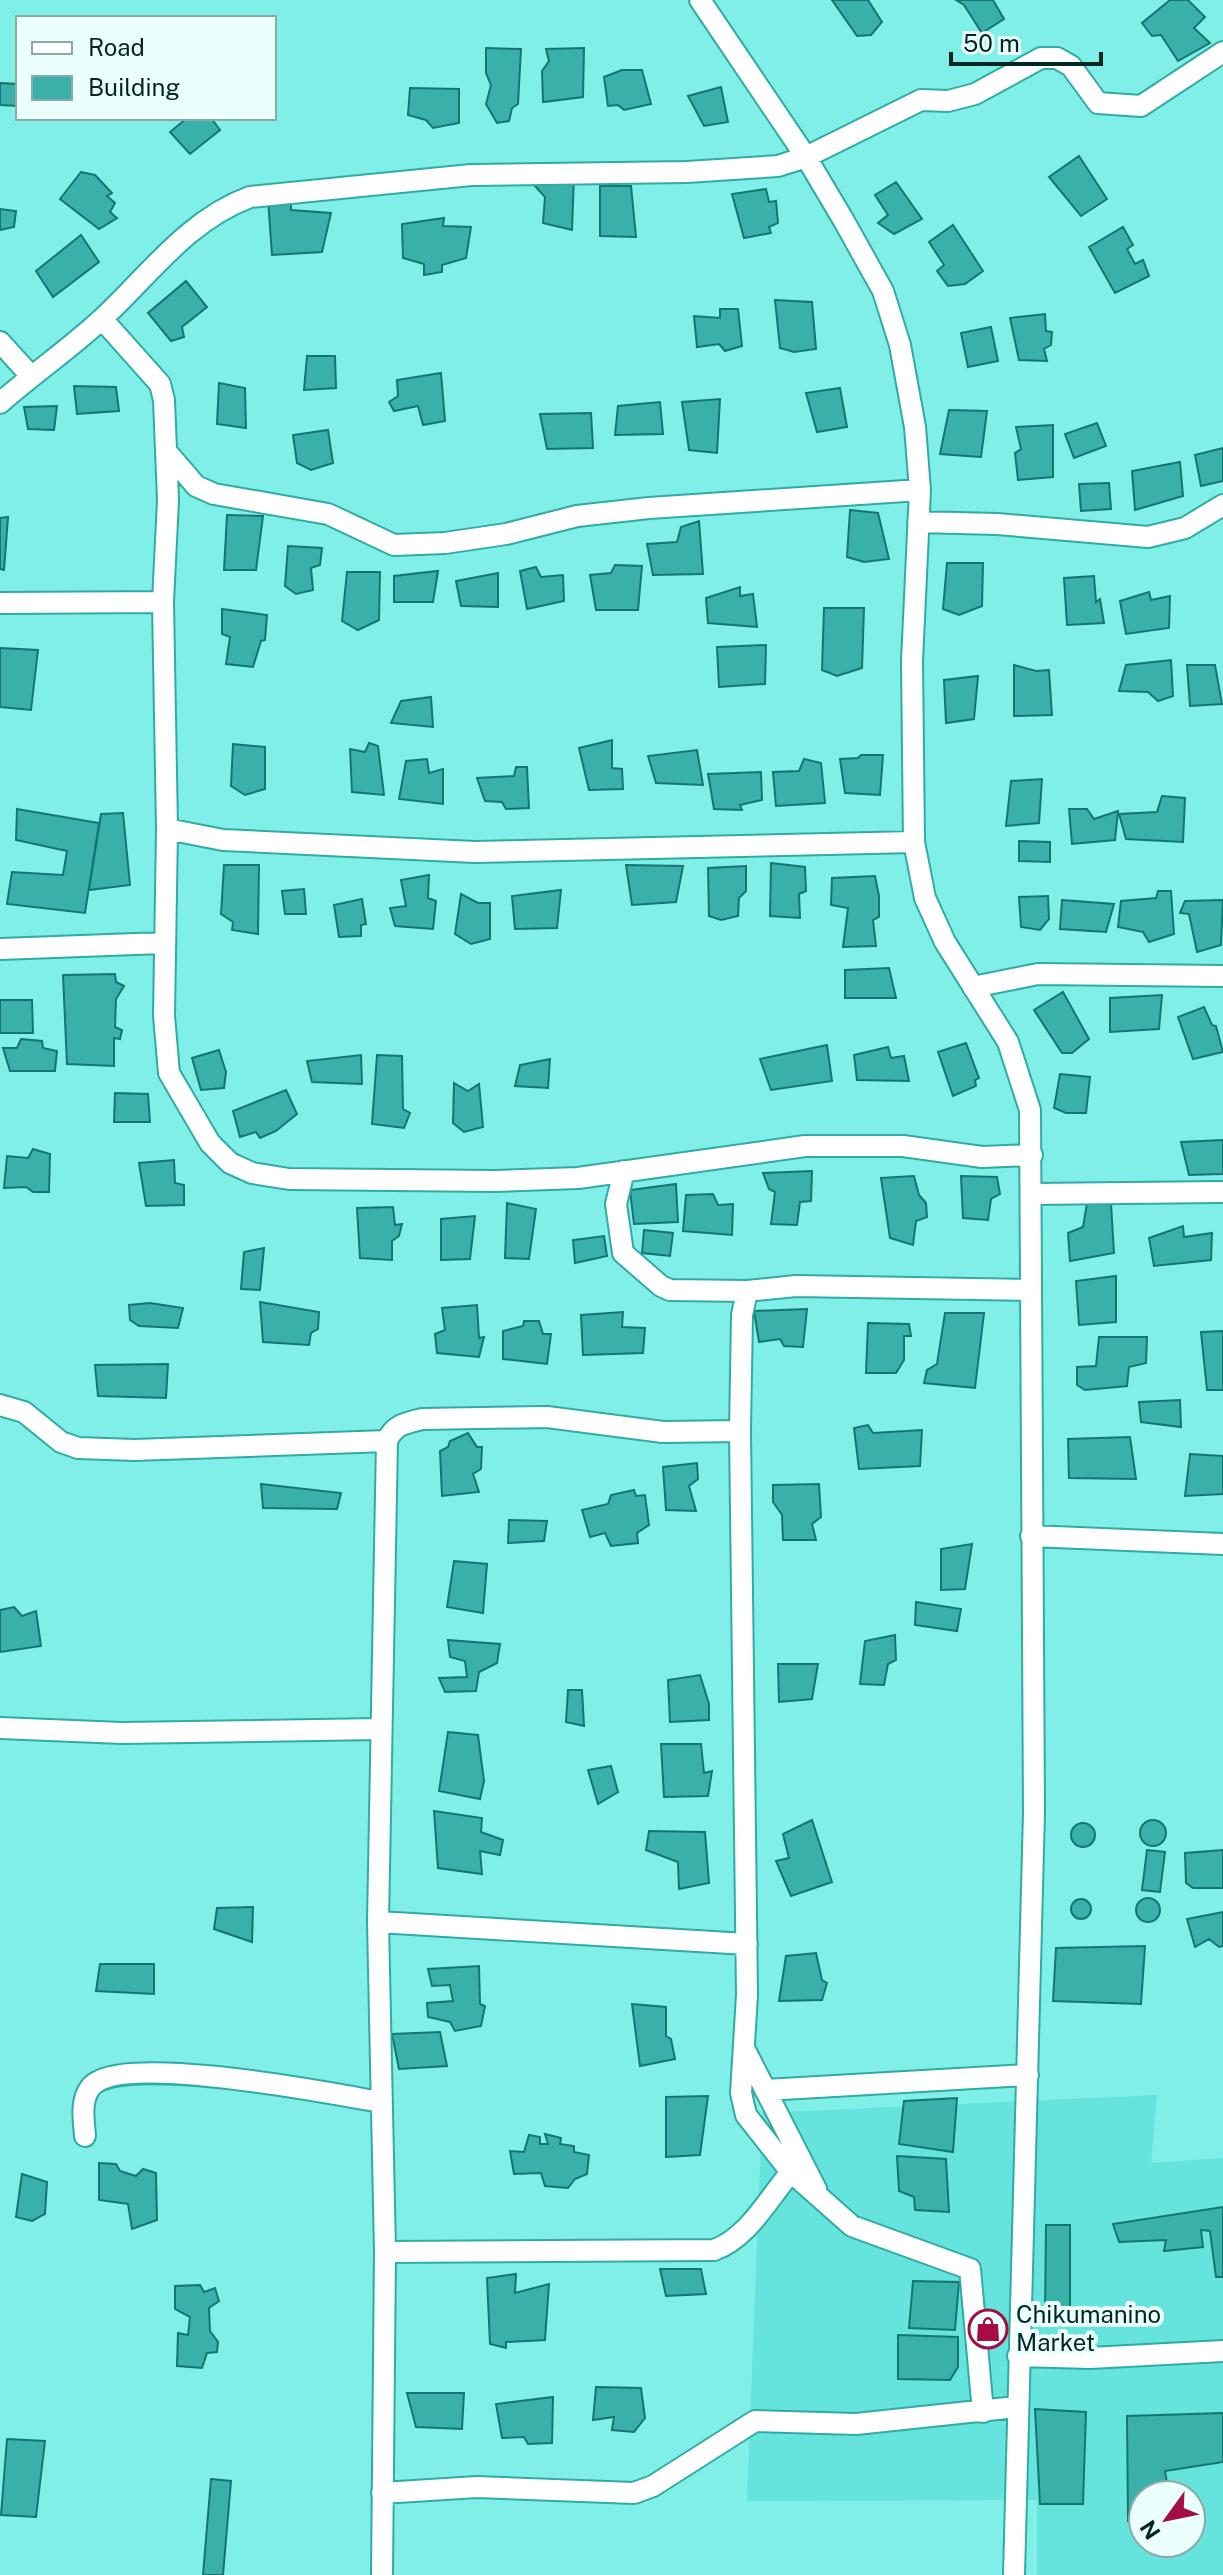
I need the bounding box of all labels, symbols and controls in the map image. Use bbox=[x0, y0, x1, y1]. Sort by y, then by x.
legend bbox=[16, 16, 276, 120]
scale bar bbox=[951, 16, 1101, 66]
text: 50 m bbox=[963, 29, 1020, 57]
text: Road bbox=[88, 33, 145, 61]
text: Building bbox=[88, 73, 180, 101]
place label: Chikumanino Market bbox=[1016, 2300, 1161, 2356]
shop icon: Chikumanino Market bbox=[967, 2308, 1009, 2350]
north arrow bbox=[1127, 2479, 1207, 2559]
text: N bbox=[1135, 2516, 1166, 2544]

